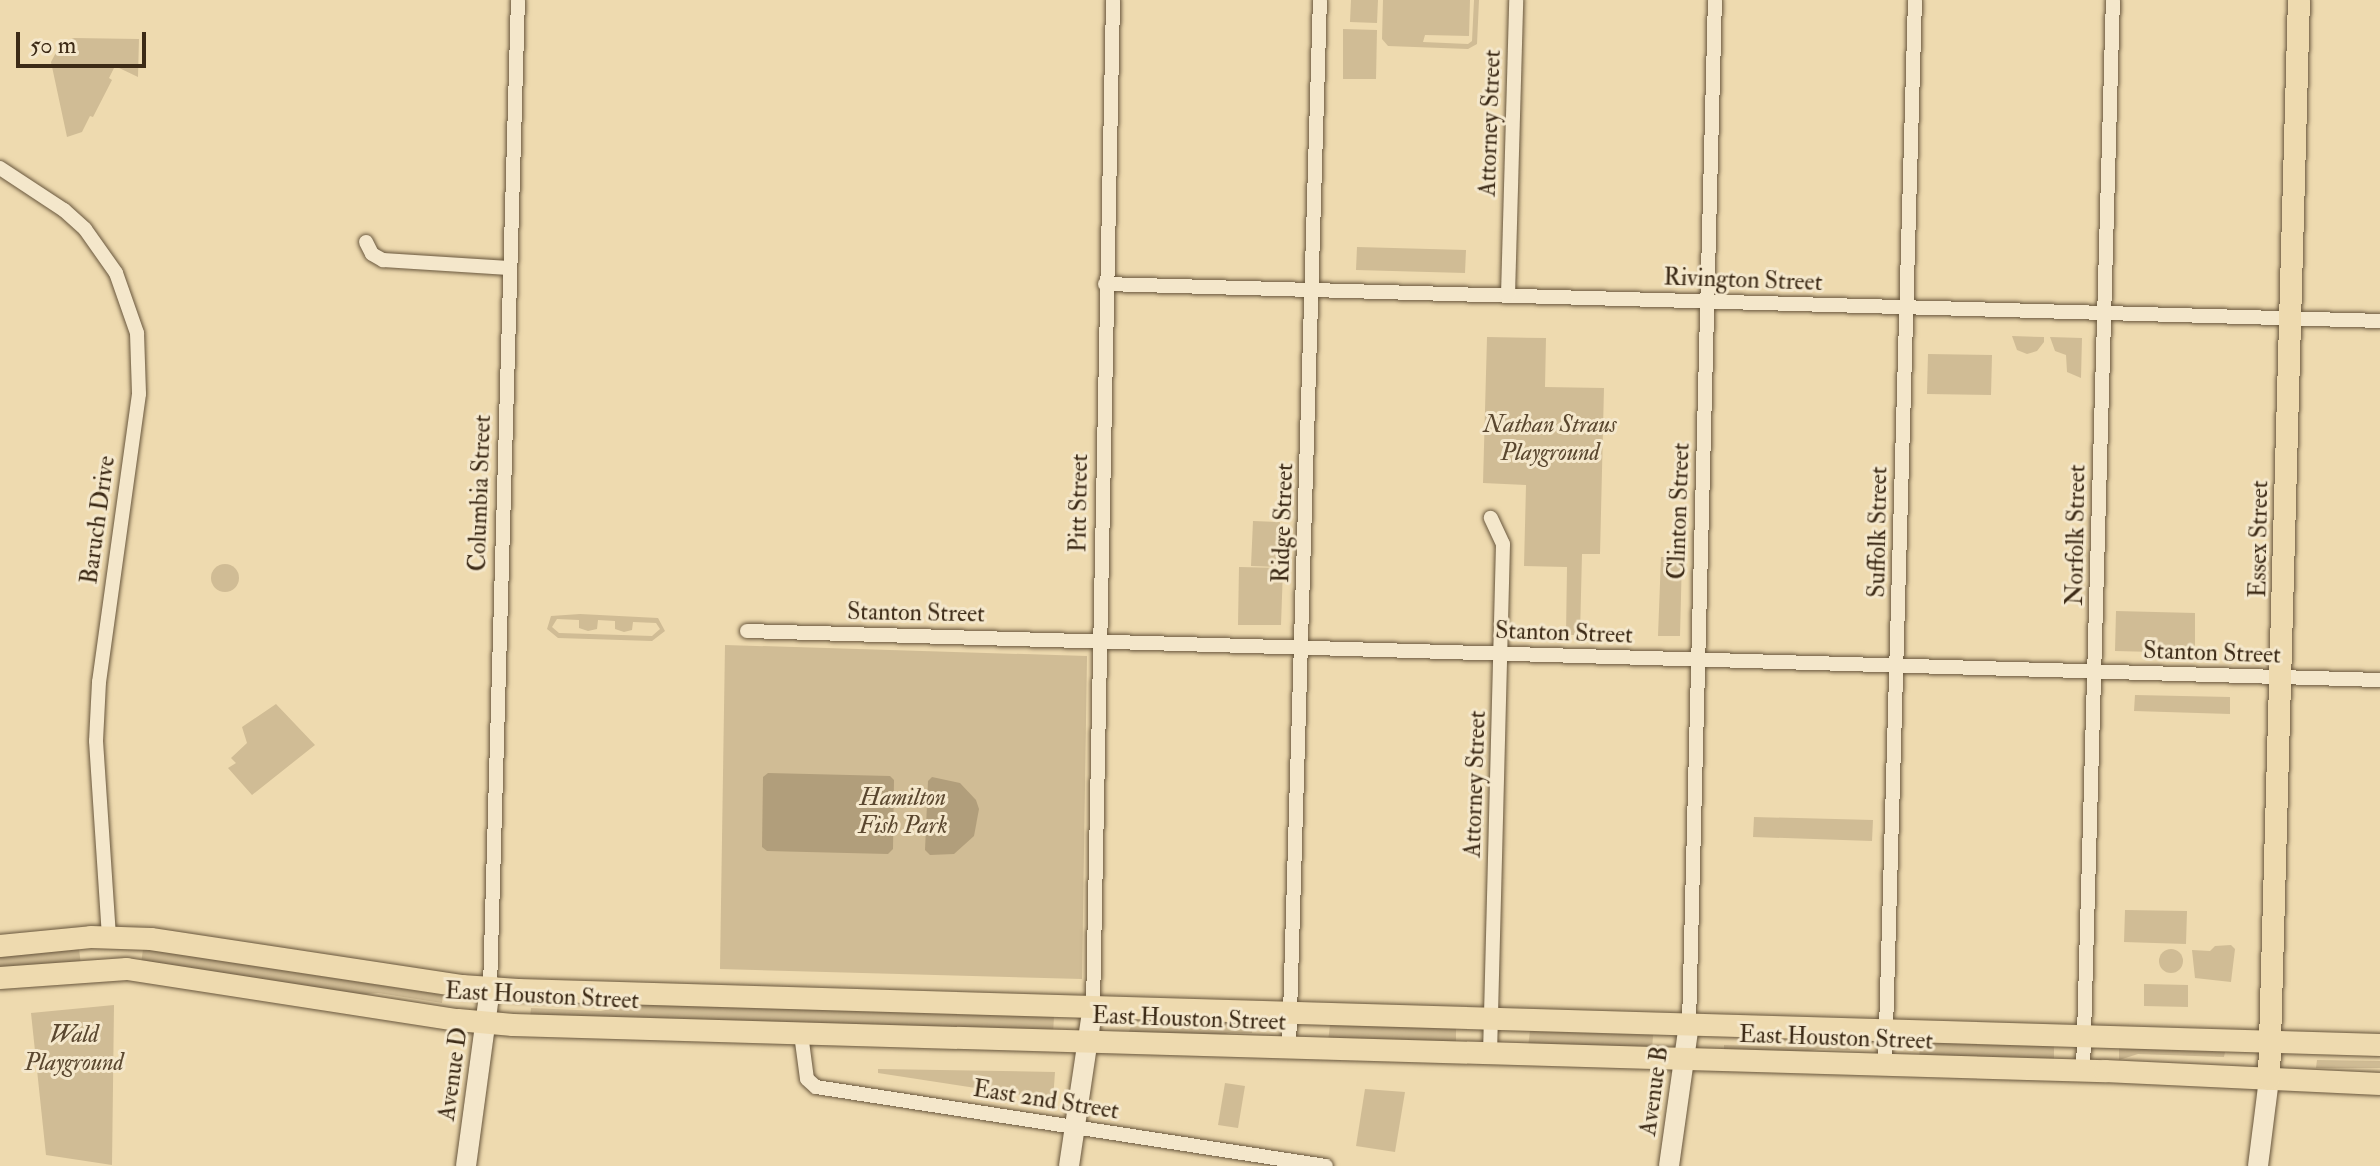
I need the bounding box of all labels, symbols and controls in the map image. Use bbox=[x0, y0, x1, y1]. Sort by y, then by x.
scale bar bbox=[20, 16, 150, 66]
text: 50 m bbox=[30, 30, 76, 61]
street label: Attorney Street bbox=[1473, 49, 1507, 197]
street label: Rivington Street bbox=[1663, 263, 1823, 297]
park label: Nathan Straus Playground bbox=[1483, 411, 1617, 467]
street label: Columbia Street bbox=[463, 414, 497, 572]
street label: Clinton Street bbox=[1662, 442, 1696, 580]
street label: Pitt Street bbox=[1064, 453, 1094, 553]
street label: Baruch Drive bbox=[75, 454, 121, 586]
street label: Ridge Street bbox=[1267, 463, 1299, 583]
street label: Norfolk Street bbox=[2060, 464, 2092, 606]
street label: Suffolk Street bbox=[1862, 466, 1894, 598]
street label: Essex Street bbox=[2244, 480, 2274, 598]
street label: Stanton Street bbox=[847, 597, 985, 629]
street label: Stanton Street bbox=[1495, 616, 1633, 650]
street label: Stanton Street bbox=[2143, 636, 2281, 670]
street label: Attorney Street bbox=[1458, 710, 1492, 858]
park label: Hamilton Fish Park bbox=[858, 784, 948, 840]
street label: East Houston Street bbox=[444, 977, 640, 1015]
street label: East Houston Street bbox=[1091, 1001, 1287, 1037]
street label: East Houston Street bbox=[1738, 1020, 1934, 1056]
park label: Wald Playground bbox=[24, 1021, 124, 1077]
street label: Avenue D bbox=[432, 1025, 474, 1123]
street label: Avenue B bbox=[1633, 1044, 1675, 1138]
street label: East 2nd Street bbox=[971, 1074, 1121, 1126]

